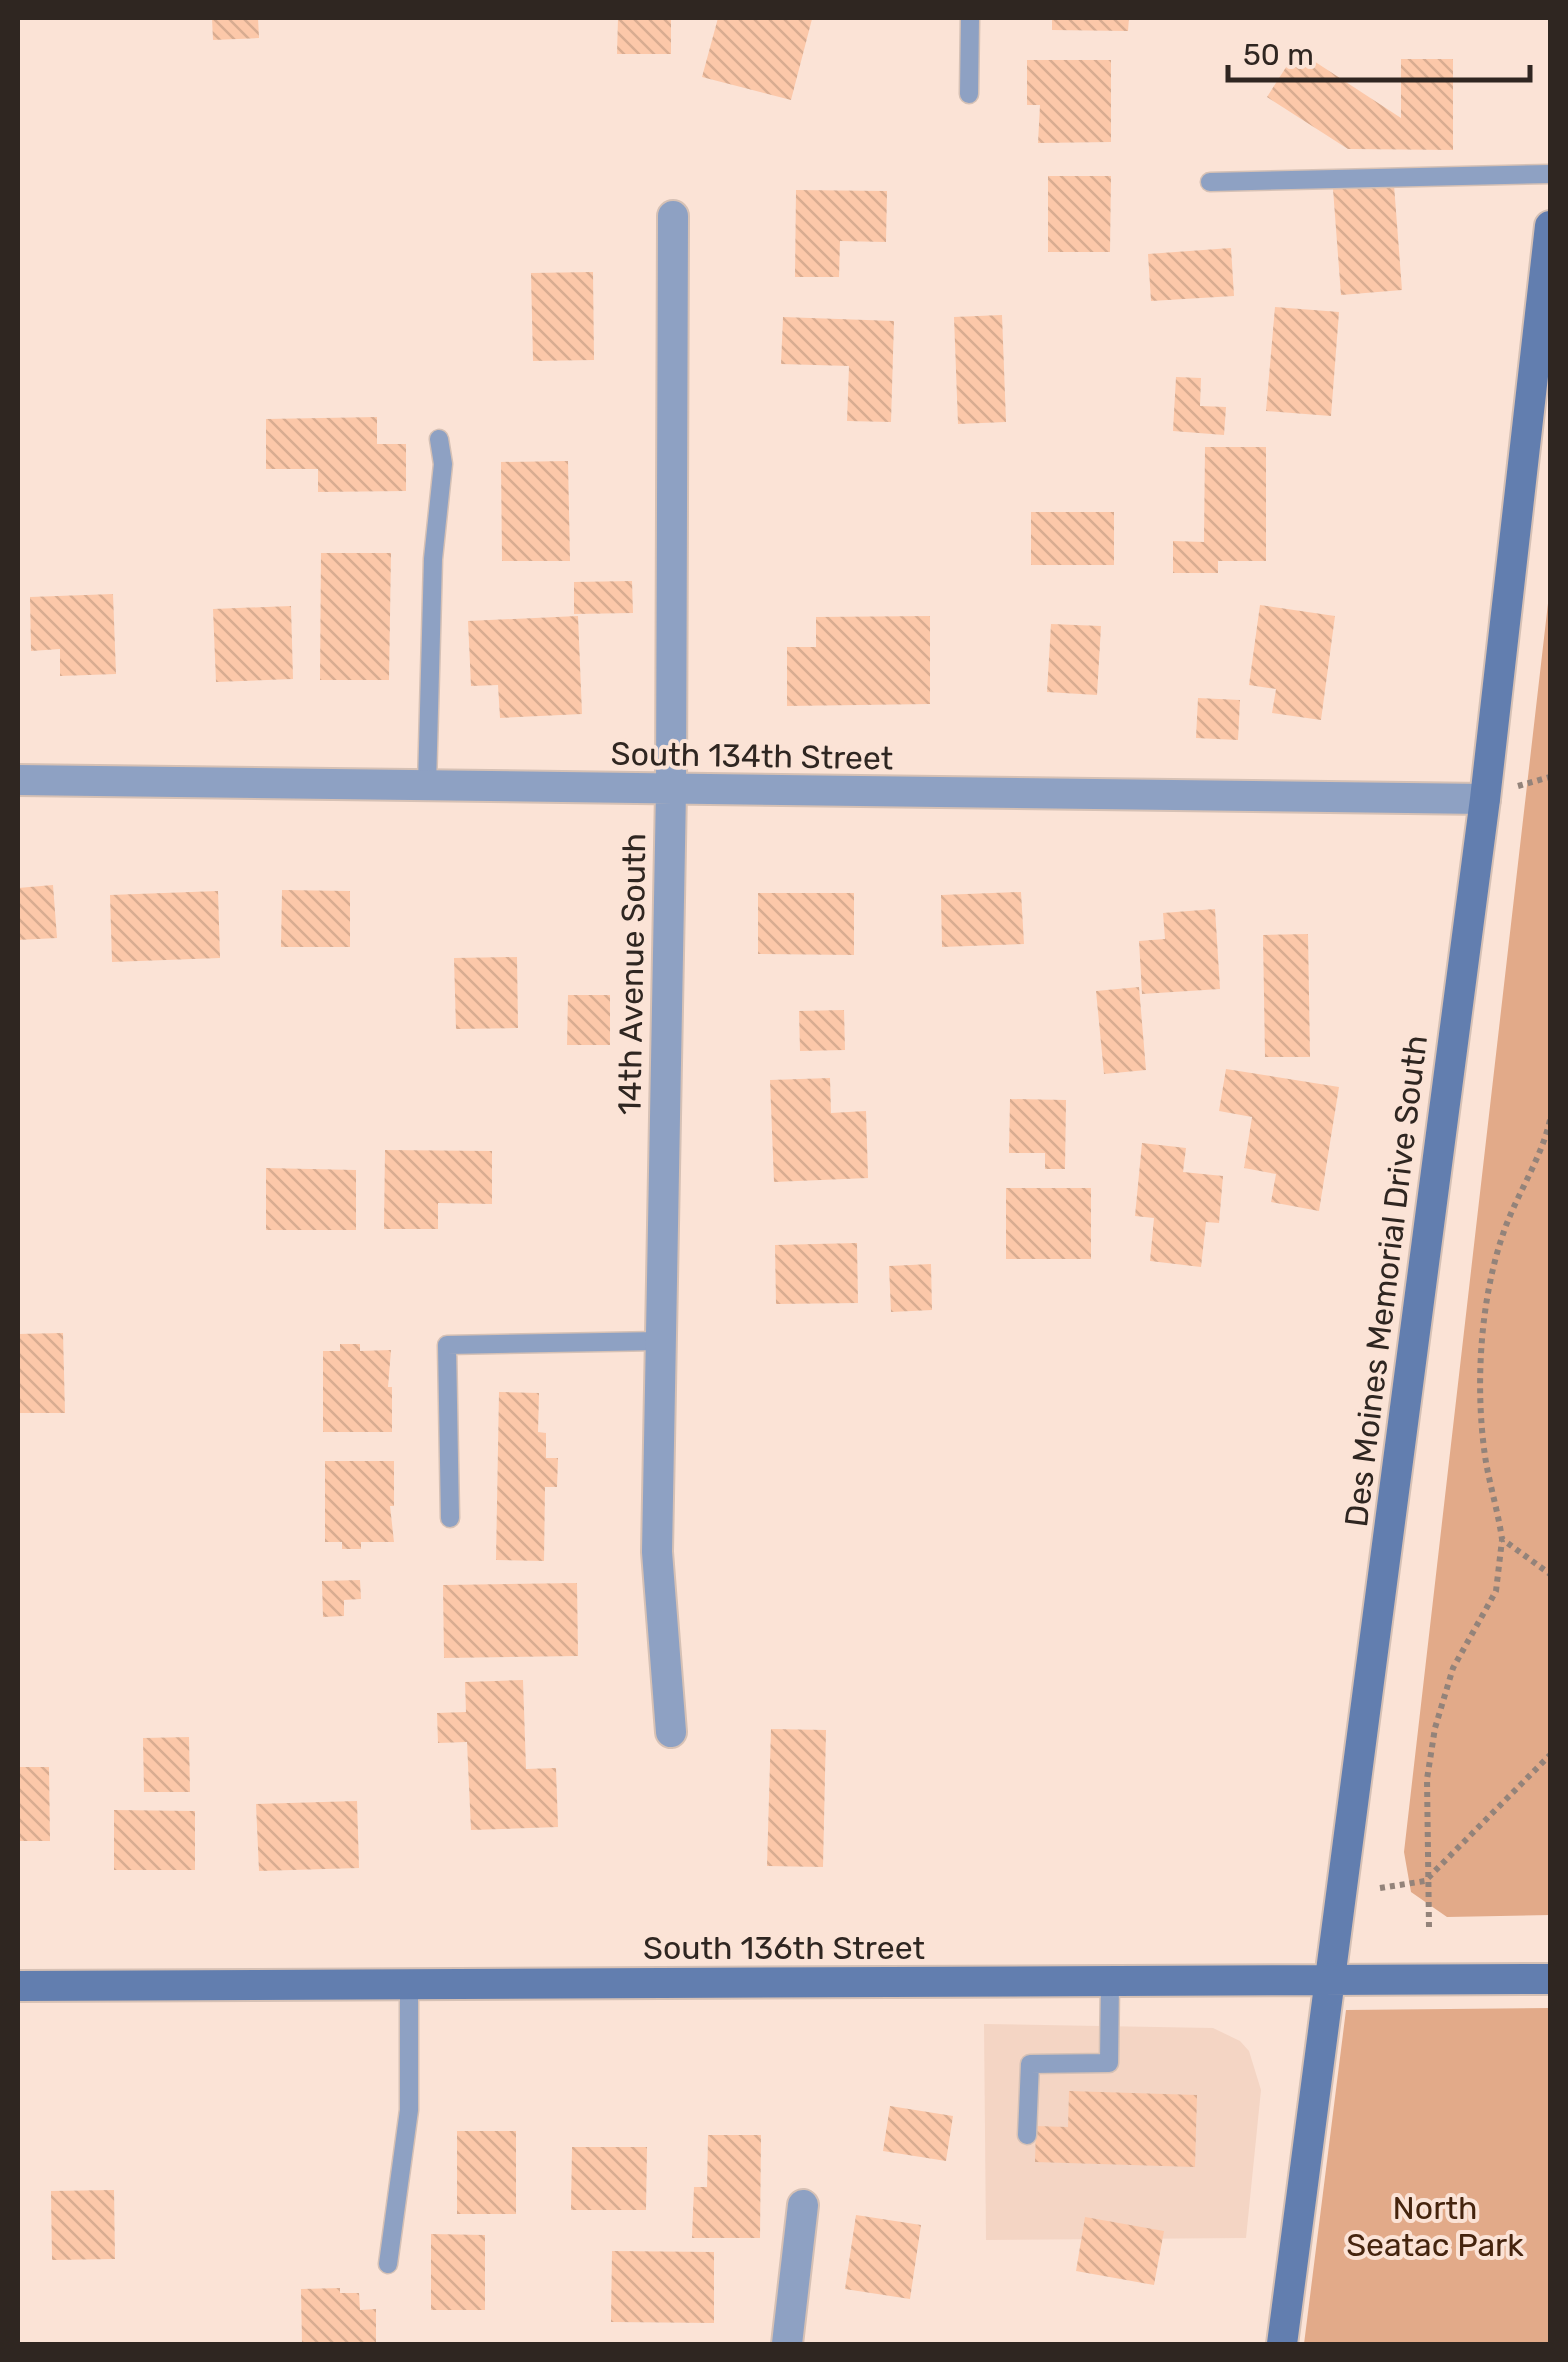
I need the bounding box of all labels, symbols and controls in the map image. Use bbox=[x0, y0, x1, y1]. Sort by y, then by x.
scale bar bbox=[1228, 20, 1530, 82]
text: 50 m bbox=[1243, 37, 1314, 73]
street label: South 134th Street bbox=[610, 735, 894, 777]
street label: 14th Avenue South bbox=[611, 833, 653, 1115]
street label: Des Moines Memorial Drive South bbox=[1337, 1033, 1435, 1529]
street label: South 136th Street bbox=[643, 1929, 925, 1967]
park label: North Seatac Park bbox=[1346, 2189, 1524, 2264]

